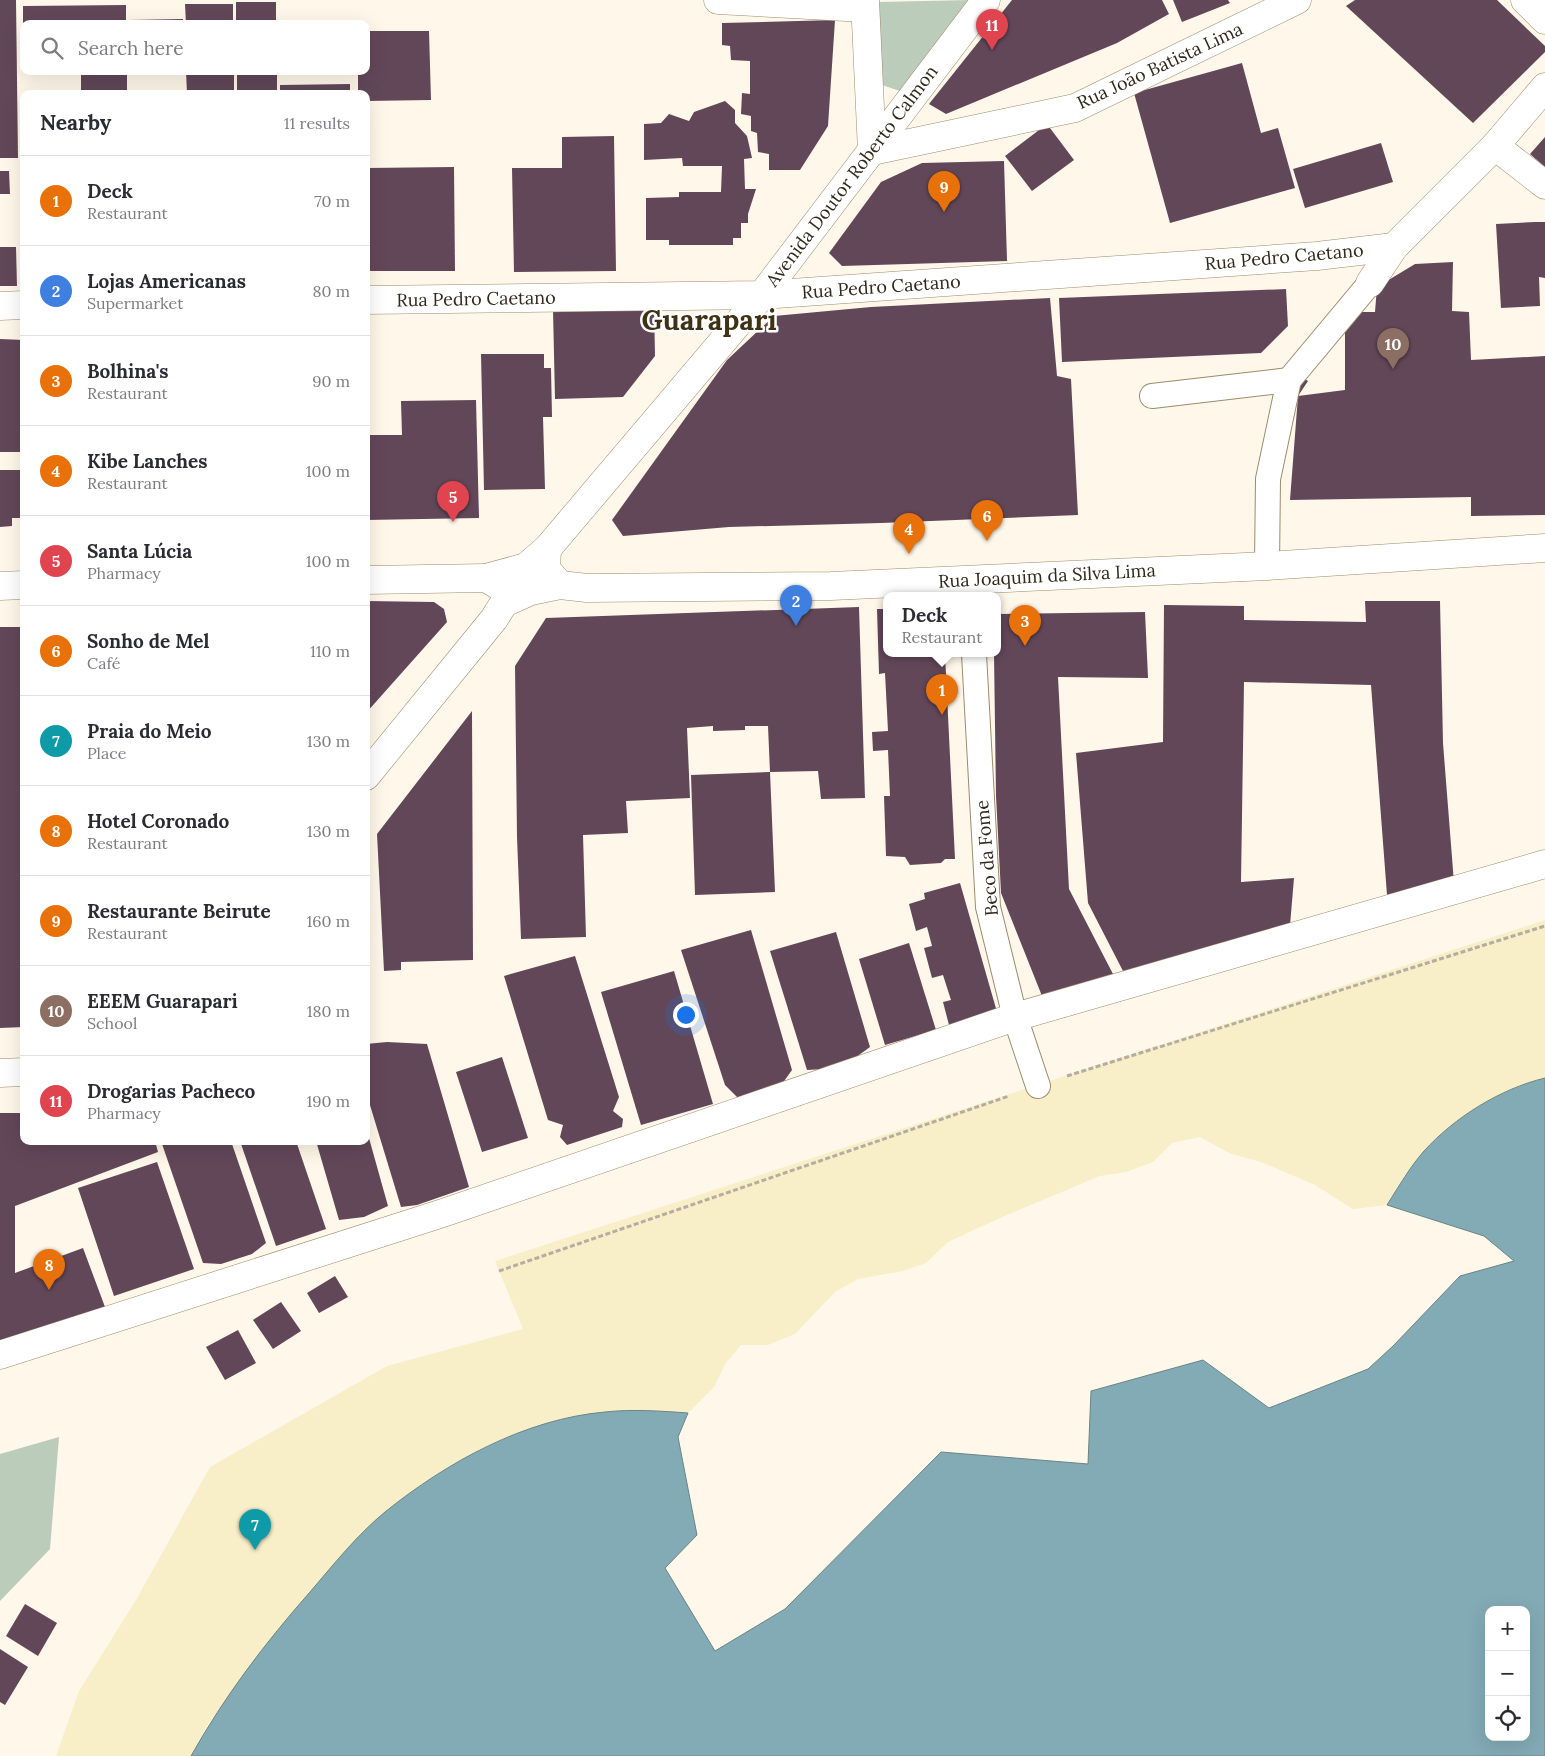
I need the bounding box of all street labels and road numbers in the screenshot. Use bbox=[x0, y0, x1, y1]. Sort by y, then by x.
street label: Rua João Batista Lima bbox=[1073, 17, 1246, 114]
street label: Avenida Doutor Roberto Calmon bbox=[760, 60, 943, 292]
street label: Rua Pedro Caetano bbox=[1204, 238, 1364, 275]
street label: Rua Pedro Caetano bbox=[801, 269, 961, 304]
street label: Rua Pedro Caetano bbox=[396, 286, 556, 311]
street label: Rua Joaquim da Silva Lima bbox=[938, 558, 1156, 593]
street label: Beco da Fome bbox=[970, 799, 1003, 917]

